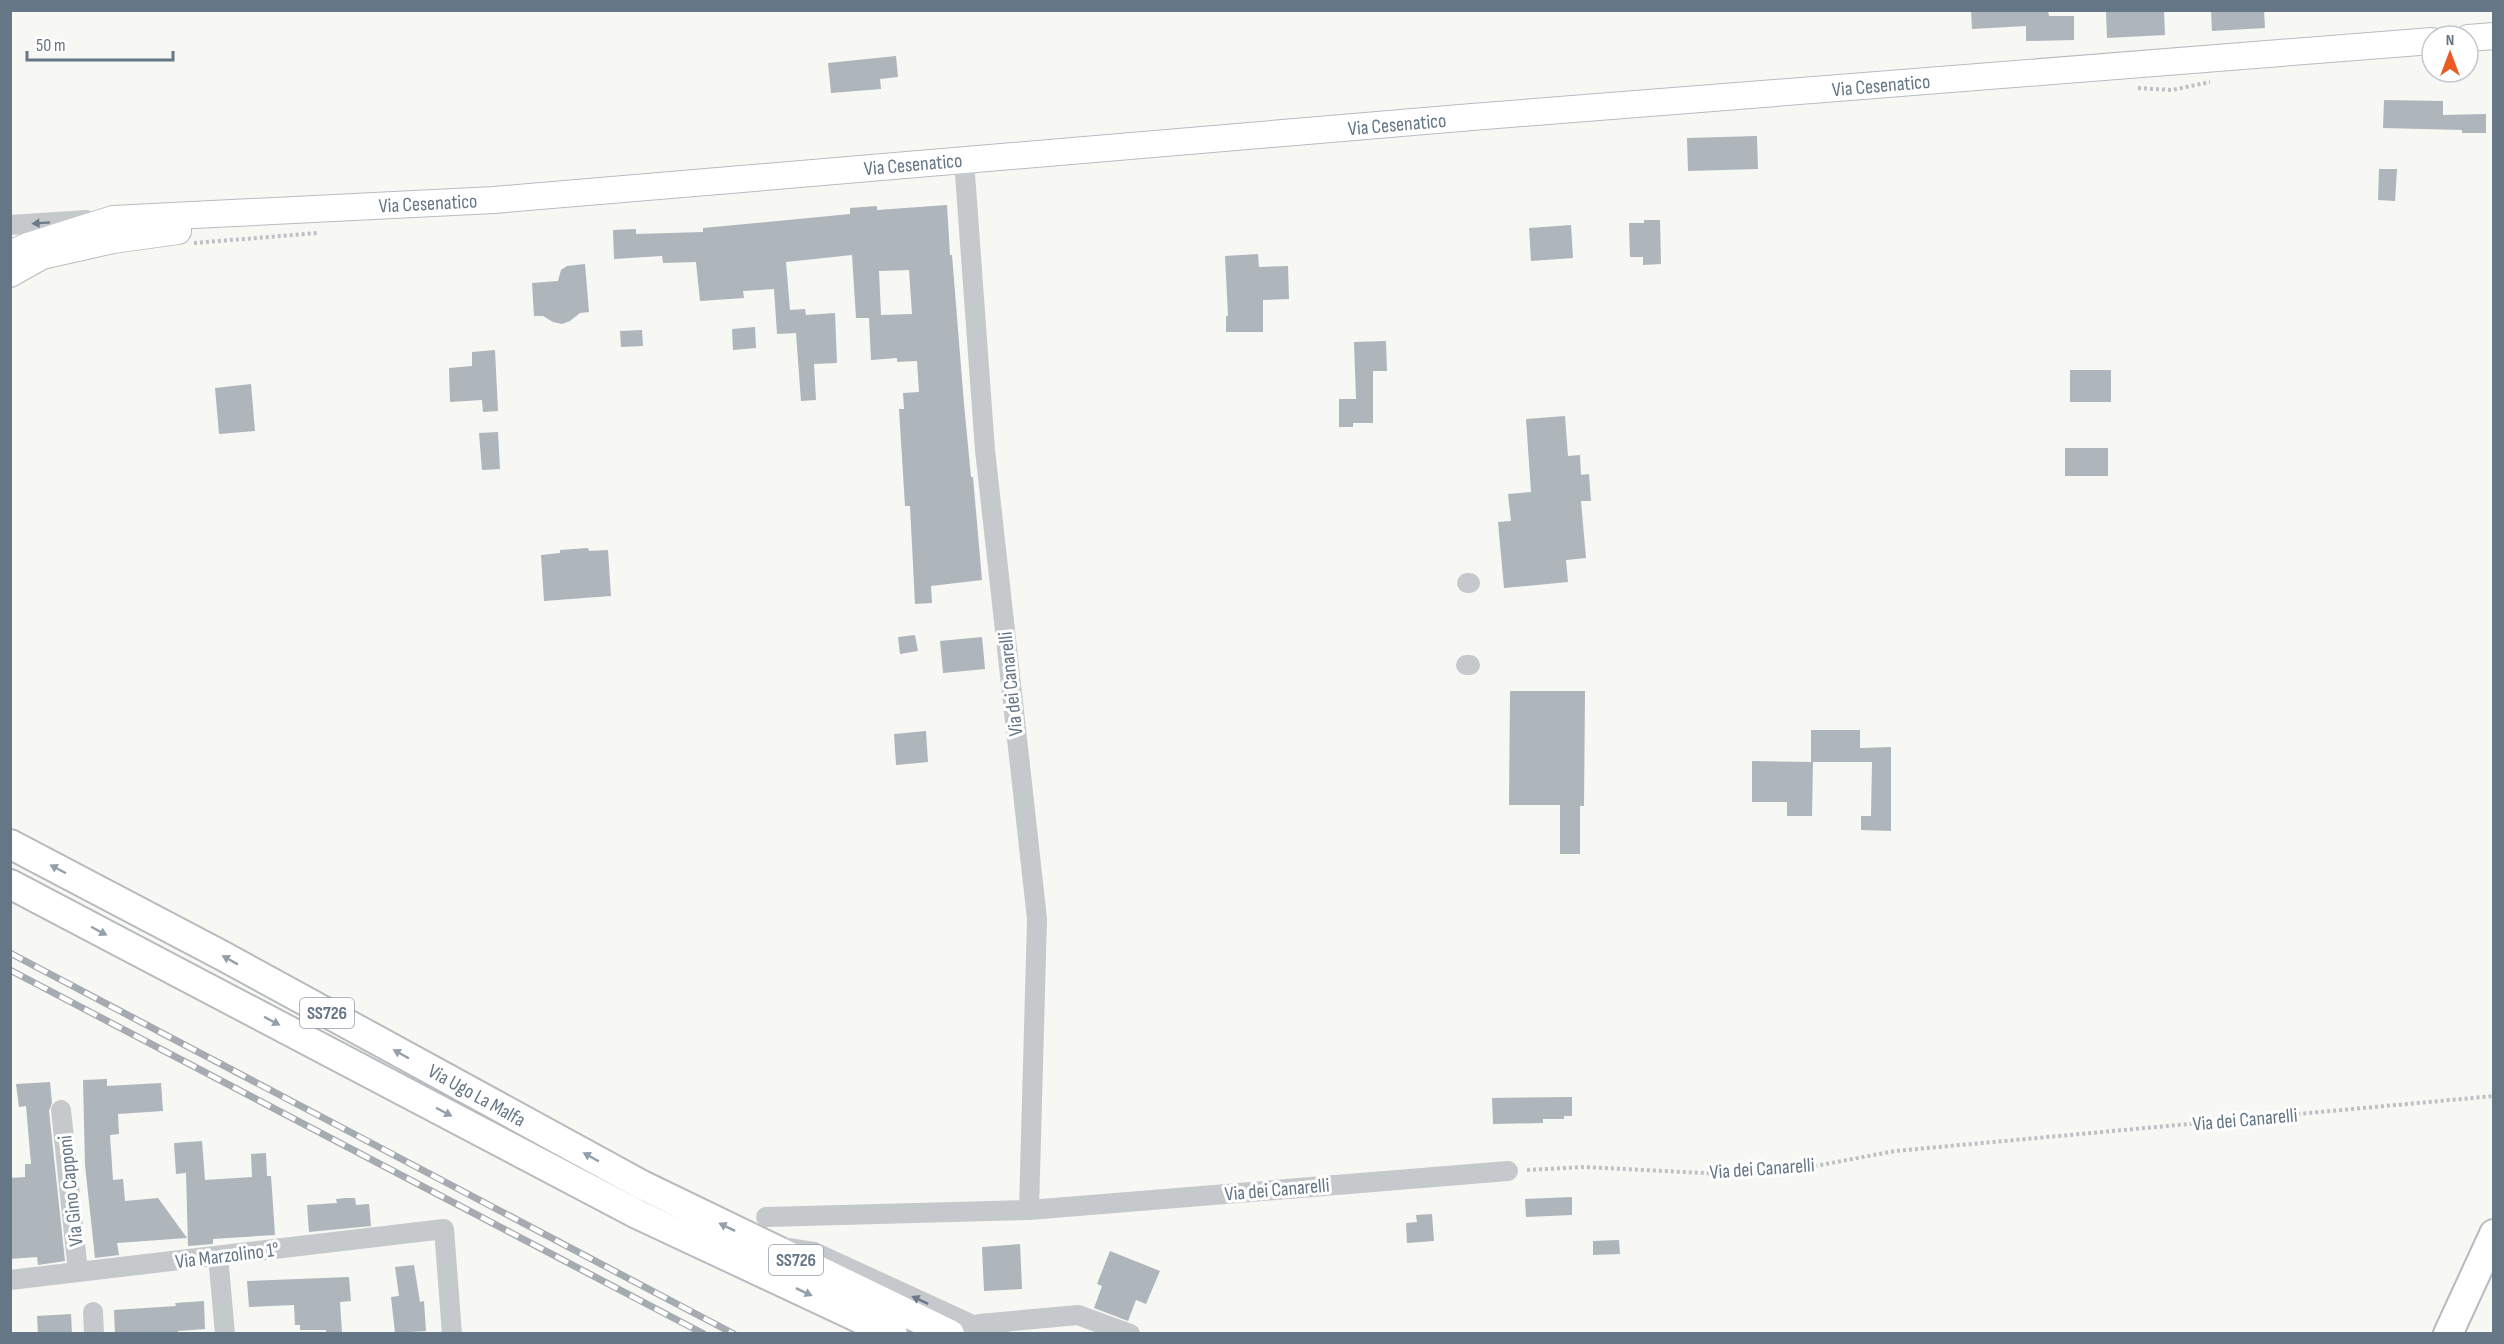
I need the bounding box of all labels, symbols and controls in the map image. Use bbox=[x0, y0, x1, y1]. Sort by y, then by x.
scale bar bbox=[27, 24, 172, 62]
north arrow bbox=[2420, 24, 2480, 84]
text: N bbox=[2446, 31, 2454, 50]
text: 50 m bbox=[36, 35, 66, 56]
street label: Via Cesenatico bbox=[1831, 70, 1931, 102]
street label: Via Cesenatico bbox=[1347, 109, 1447, 141]
street label: Via Cesenatico bbox=[863, 149, 963, 181]
street label: Via Cesenatico bbox=[378, 189, 478, 219]
one-way arrow bbox=[31, 219, 50, 228]
street label: Via dei Canarelli bbox=[994, 630, 1028, 737]
one-way arrow bbox=[49, 864, 66, 874]
one-way arrow bbox=[91, 926, 108, 935]
one-way arrow bbox=[221, 955, 238, 965]
road number: SS726 bbox=[300, 998, 354, 1028]
one-way arrow bbox=[263, 1016, 281, 1026]
one-way arrow bbox=[392, 1049, 409, 1059]
street label: Via Ugo La Malfa bbox=[424, 1059, 529, 1132]
street label: Via dei Canarelli bbox=[2192, 1103, 2299, 1137]
one-way arrow bbox=[436, 1107, 453, 1117]
street label: Via Gino Capponi bbox=[53, 1134, 89, 1248]
one-way arrow bbox=[582, 1152, 599, 1162]
street label: Via dei Canarelli bbox=[1709, 1153, 1815, 1185]
street label: Via dei Canarelli bbox=[1224, 1173, 1331, 1207]
one-way arrow bbox=[719, 1222, 736, 1231]
street label: Via Marzolino 1° bbox=[174, 1238, 280, 1274]
road number: SS726 bbox=[769, 1245, 823, 1275]
one-way arrow bbox=[795, 1287, 812, 1296]
one-way arrow bbox=[911, 1295, 929, 1305]

